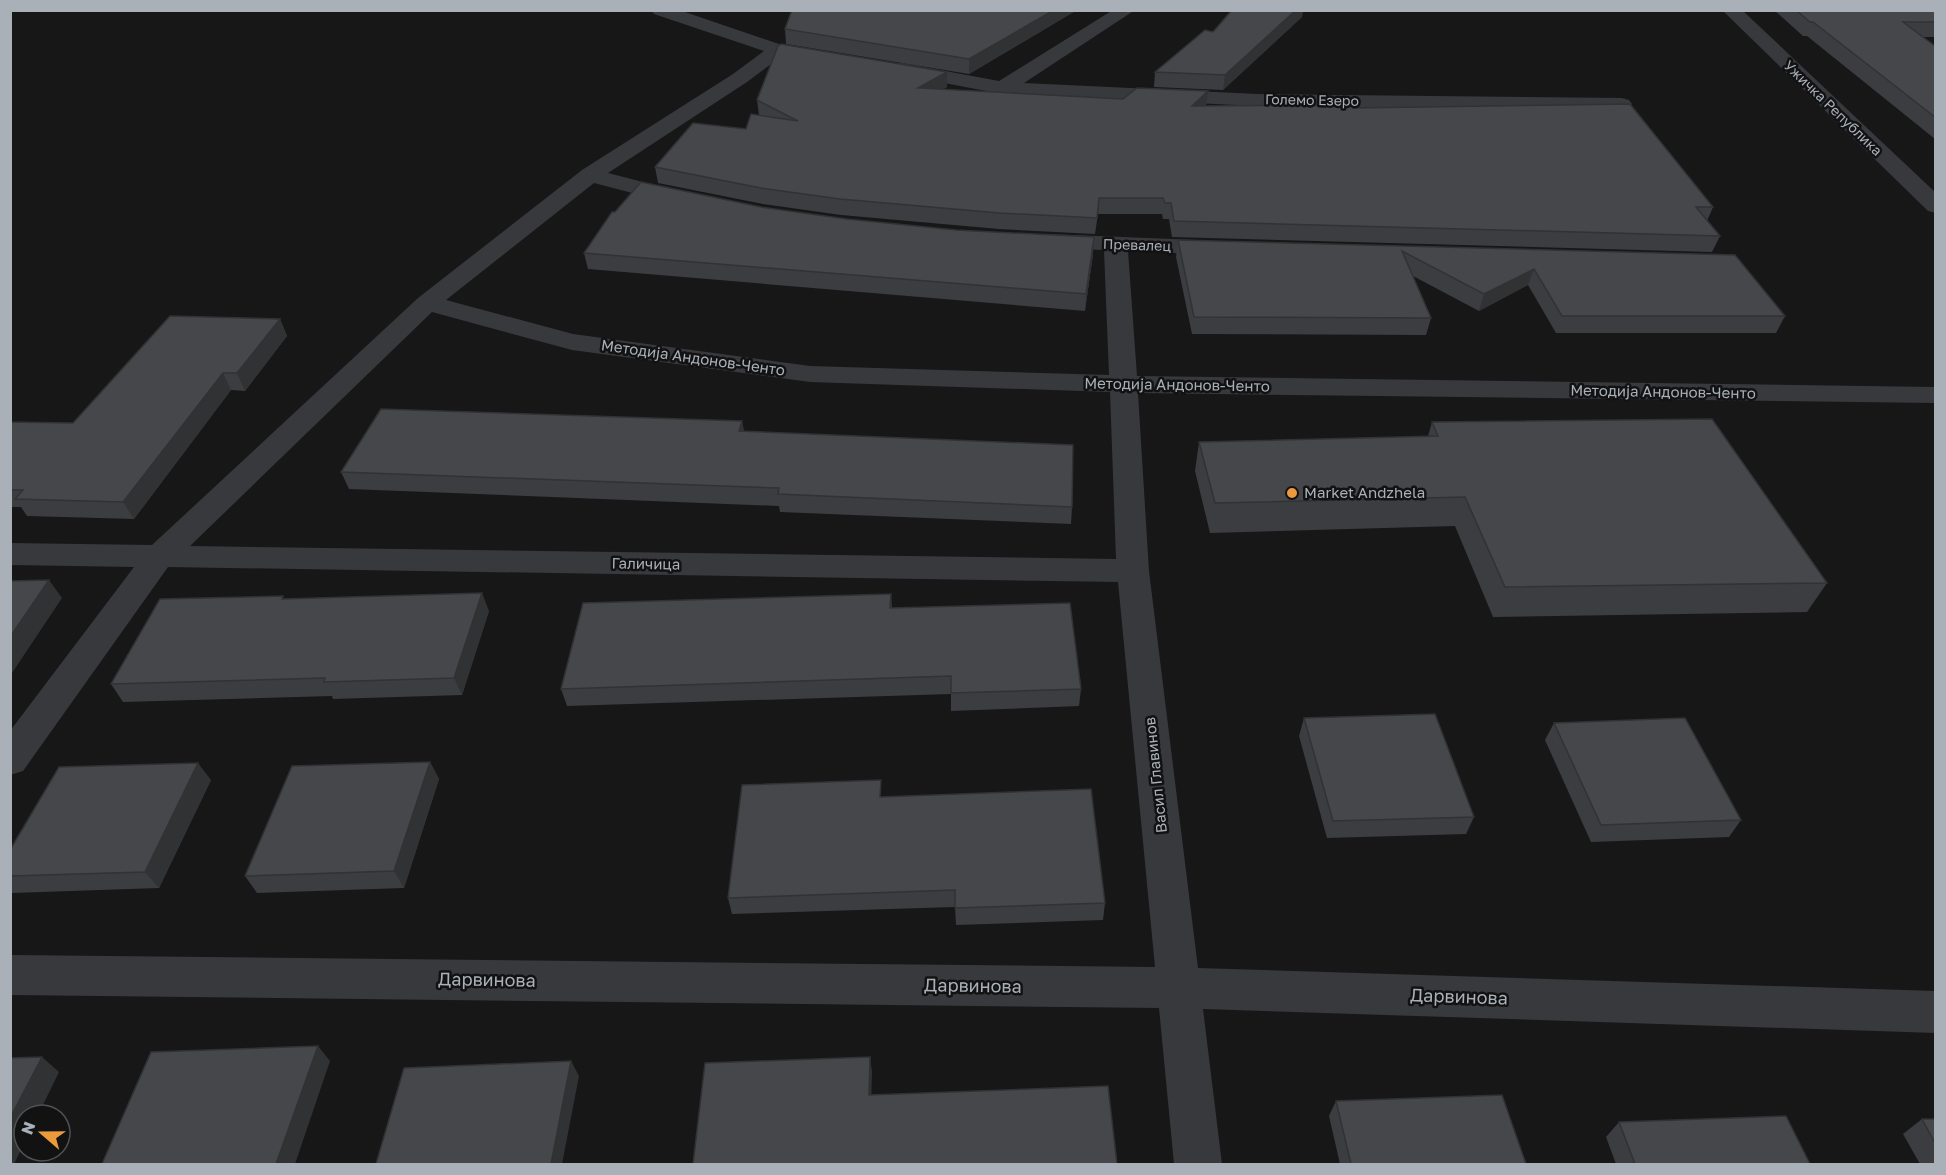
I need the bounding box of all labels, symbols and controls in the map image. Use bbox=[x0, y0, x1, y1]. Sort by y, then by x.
street label: Ужичка Република bbox=[1781, 56, 1886, 159]
street label: Големо Езеро bbox=[1265, 90, 1359, 109]
street label: Превалец bbox=[1103, 235, 1172, 254]
street label: Методија Андонов-Ченто bbox=[600, 335, 786, 379]
street label: Методија Андонов-Ченто bbox=[1084, 373, 1270, 395]
street label: Методија Андонов-Ченто bbox=[1570, 380, 1756, 402]
place label: Market Andzhela bbox=[1304, 483, 1425, 501]
marker: Market Andzhela bbox=[1285, 486, 1299, 500]
street label: Галичица bbox=[612, 553, 681, 573]
street label: Васил Главинов bbox=[1140, 716, 1170, 834]
street label: Дарвинова bbox=[438, 967, 536, 991]
street label: Дарвинова bbox=[924, 973, 1022, 997]
street label: Дарвинова bbox=[1410, 983, 1508, 1009]
north arrow bbox=[12, 1103, 72, 1163]
text: N bbox=[16, 1119, 39, 1137]

